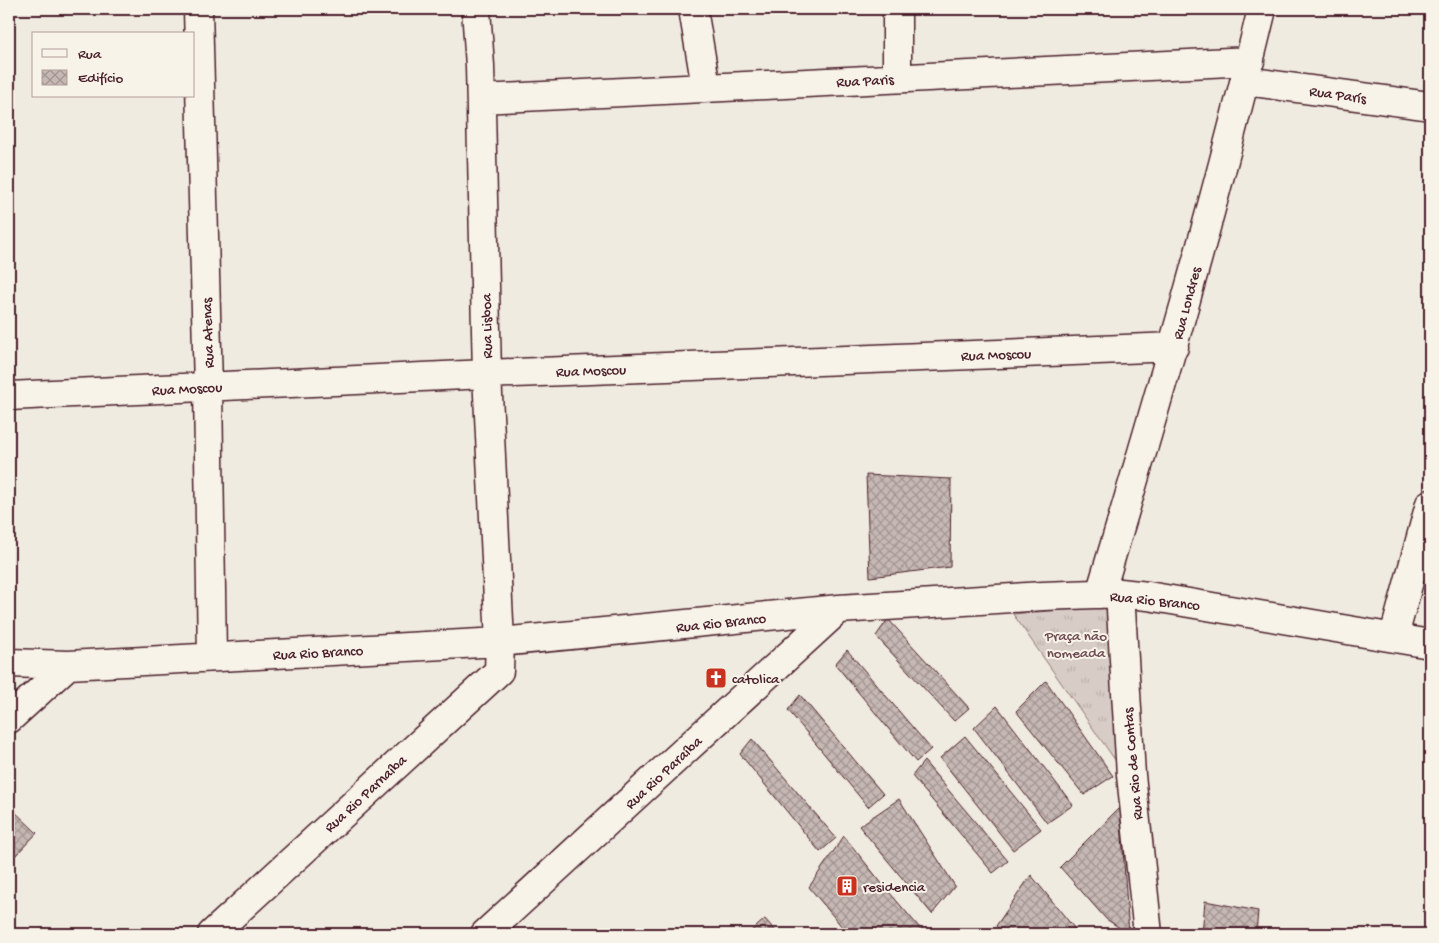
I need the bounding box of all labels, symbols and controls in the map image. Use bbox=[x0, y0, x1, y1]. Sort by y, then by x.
legend bbox=[32, 32, 195, 98]
text: Rua bbox=[78, 46, 102, 64]
text: Edifício bbox=[78, 70, 124, 88]
street label: Rua Paris bbox=[836, 71, 895, 92]
street label: Rua París bbox=[1308, 83, 1368, 109]
street label: Rua Londres bbox=[1170, 265, 1206, 342]
street label: Rua Lisboa bbox=[478, 293, 498, 359]
street label: Rua Atenas bbox=[199, 297, 219, 368]
street label: Rua Moscou bbox=[961, 346, 1032, 366]
street label: Rua Moscou bbox=[556, 362, 627, 382]
street label: Rua Moscou bbox=[151, 379, 223, 401]
street label: Rua Rio Branco bbox=[1109, 588, 1201, 616]
street label: Rua Rio Branco bbox=[675, 610, 767, 638]
park label: Praça não nomeada bbox=[1044, 628, 1107, 663]
street label: Rua Rio Branco bbox=[272, 643, 364, 665]
church icon: catolica bbox=[704, 666, 728, 690]
place label: catolica bbox=[732, 671, 780, 689]
street label: Rua Rio de Contas bbox=[1120, 707, 1148, 821]
street label: Rua Rio Paraíba bbox=[622, 733, 707, 814]
street label: Rua Rio Parnaíba bbox=[321, 751, 412, 837]
building icon: residencia bbox=[835, 874, 859, 898]
place label: residencia bbox=[863, 879, 926, 897]

